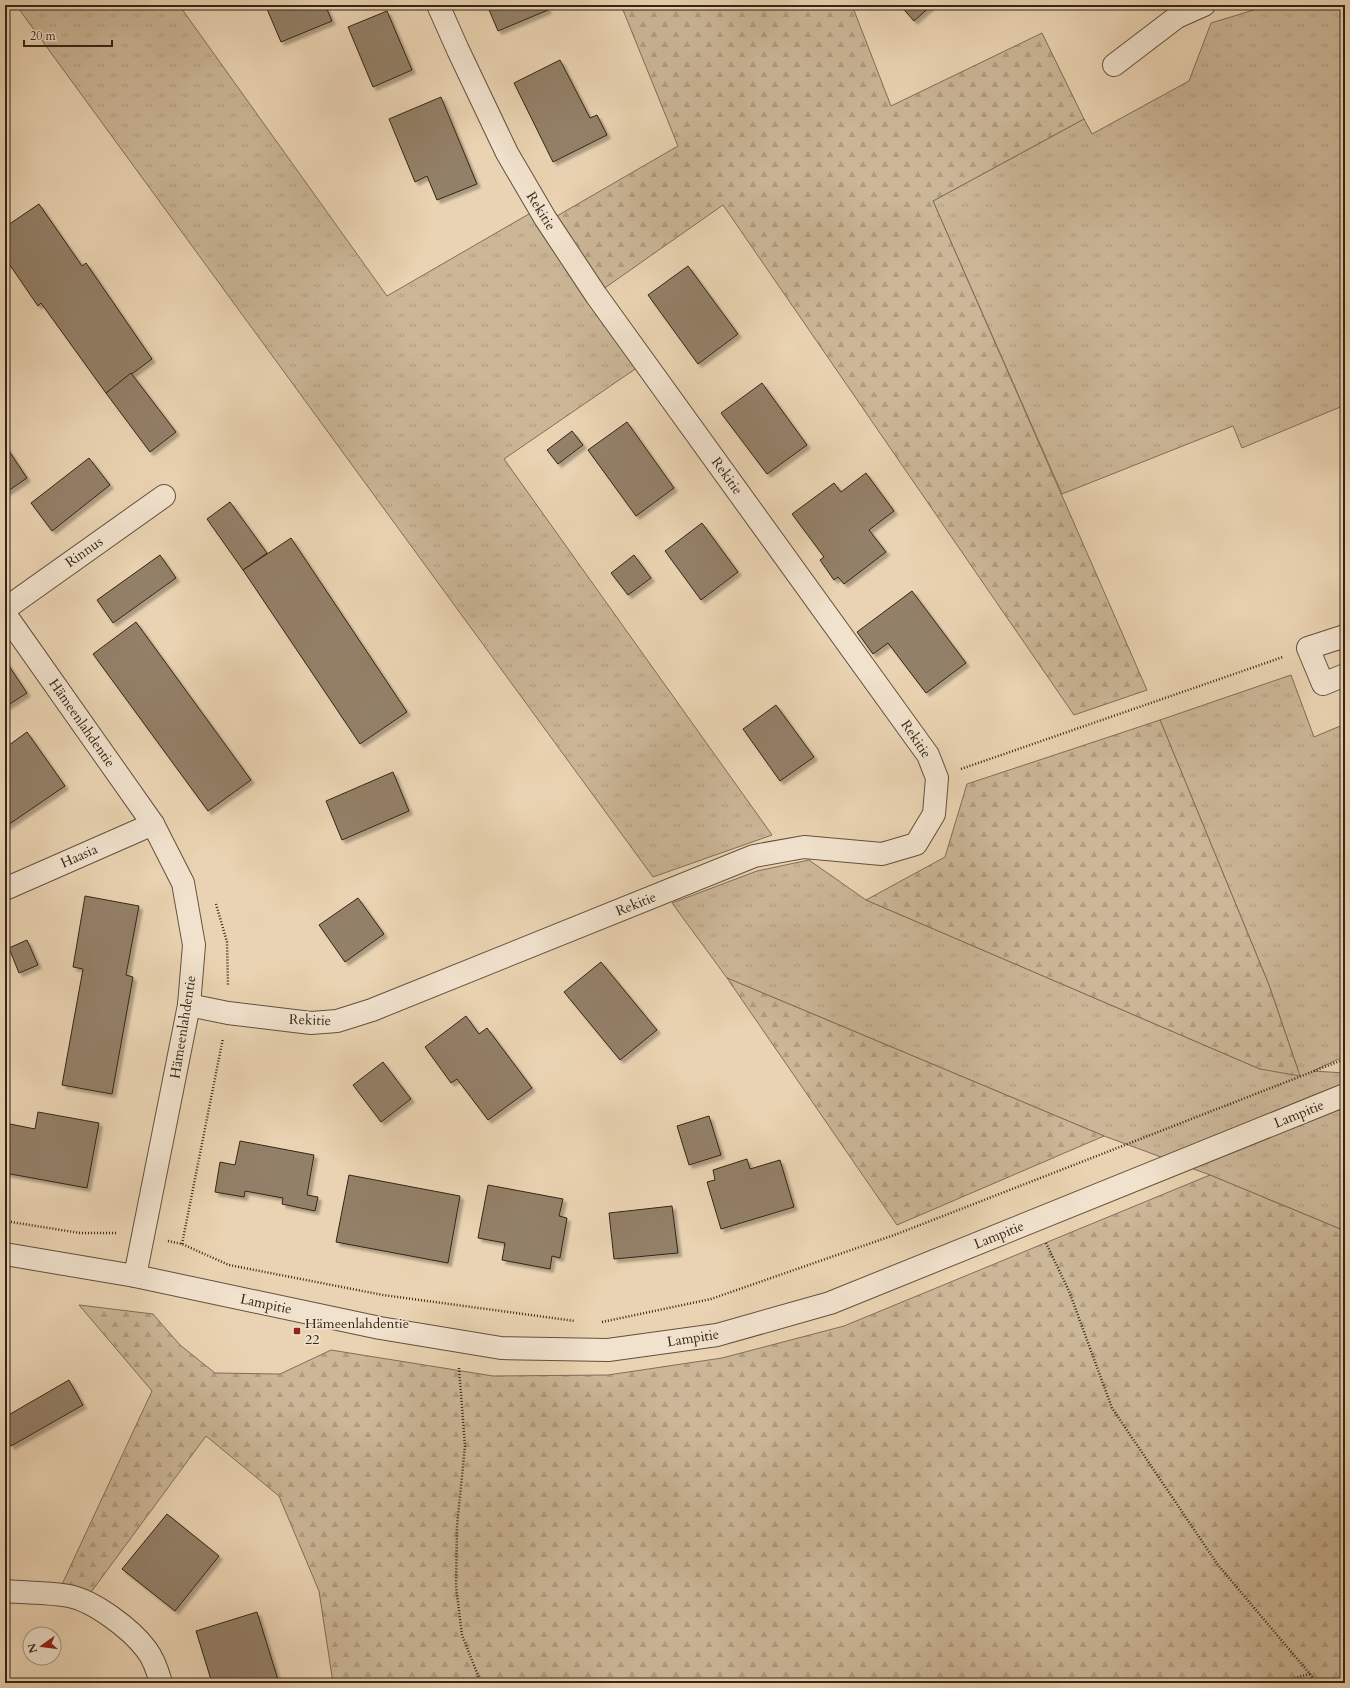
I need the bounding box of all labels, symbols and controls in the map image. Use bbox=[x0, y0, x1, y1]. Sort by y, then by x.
scale bar bbox=[24, 22, 112, 48]
text: 20 m bbox=[30, 28, 57, 44]
street label: Rekitie bbox=[522, 188, 560, 234]
street label: Rekitie bbox=[707, 453, 747, 499]
street label: Rinnus bbox=[61, 532, 107, 572]
street label: Hämeenlahdentie bbox=[44, 675, 120, 771]
street label: Rekitie bbox=[896, 716, 936, 762]
street label: Haasia bbox=[58, 839, 100, 873]
street label: Rekitie bbox=[613, 887, 659, 921]
street label: Hämeenlahdentie bbox=[165, 974, 201, 1080]
street label: Rekitie bbox=[289, 1010, 331, 1030]
street label: Lampitie bbox=[1271, 1095, 1327, 1133]
street label: Lampitie bbox=[971, 1216, 1027, 1254]
street label: Lampitie bbox=[238, 1289, 294, 1319]
place label: Hämeenlahdentie 22 bbox=[305, 1314, 409, 1349]
street label: Lampitie bbox=[666, 1325, 720, 1351]
marker: Hämeenlahdentie 22 bbox=[292, 1326, 302, 1336]
north arrow bbox=[22, 1626, 62, 1666]
text: N bbox=[24, 1641, 41, 1655]

